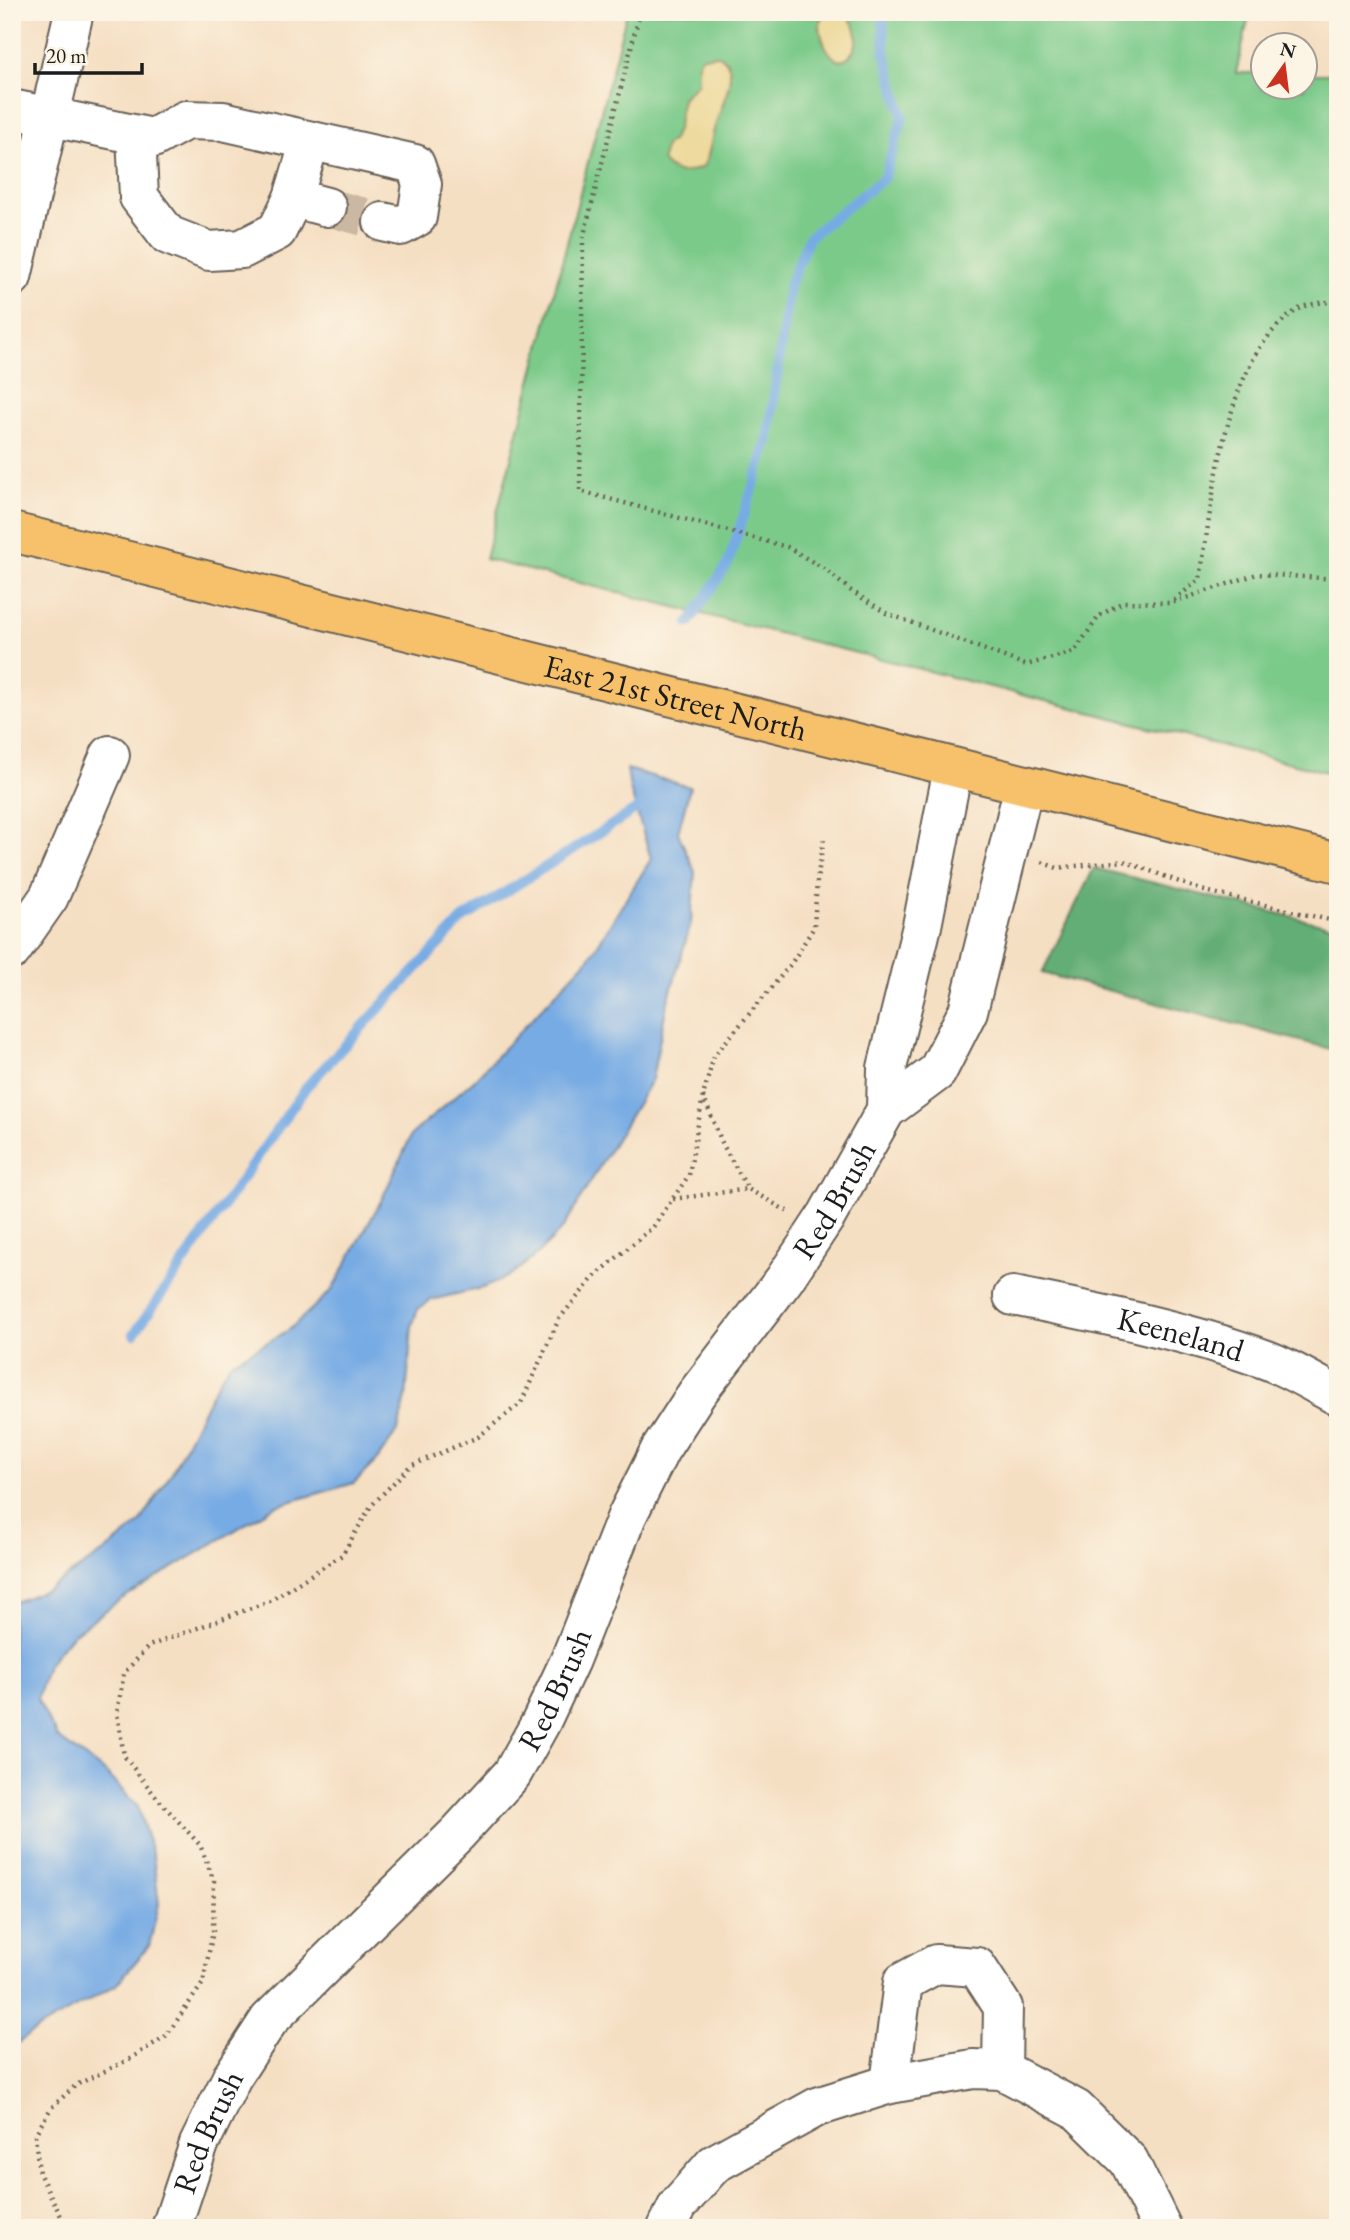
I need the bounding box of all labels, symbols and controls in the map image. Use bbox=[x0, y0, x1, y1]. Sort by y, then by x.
scale bar bbox=[35, 32, 142, 76]
north arrow bbox=[1248, 32, 1318, 102]
text: N bbox=[1278, 36, 1299, 64]
text: 20 m bbox=[46, 42, 87, 69]
street label: East 21st Street North bbox=[540, 645, 812, 751]
street label: Red Brush bbox=[783, 1133, 886, 1267]
street label: Keeneland bbox=[1113, 1297, 1250, 1372]
street label: Red Brush bbox=[508, 1622, 601, 1758]
street label: Red Brush bbox=[163, 2063, 253, 2199]

